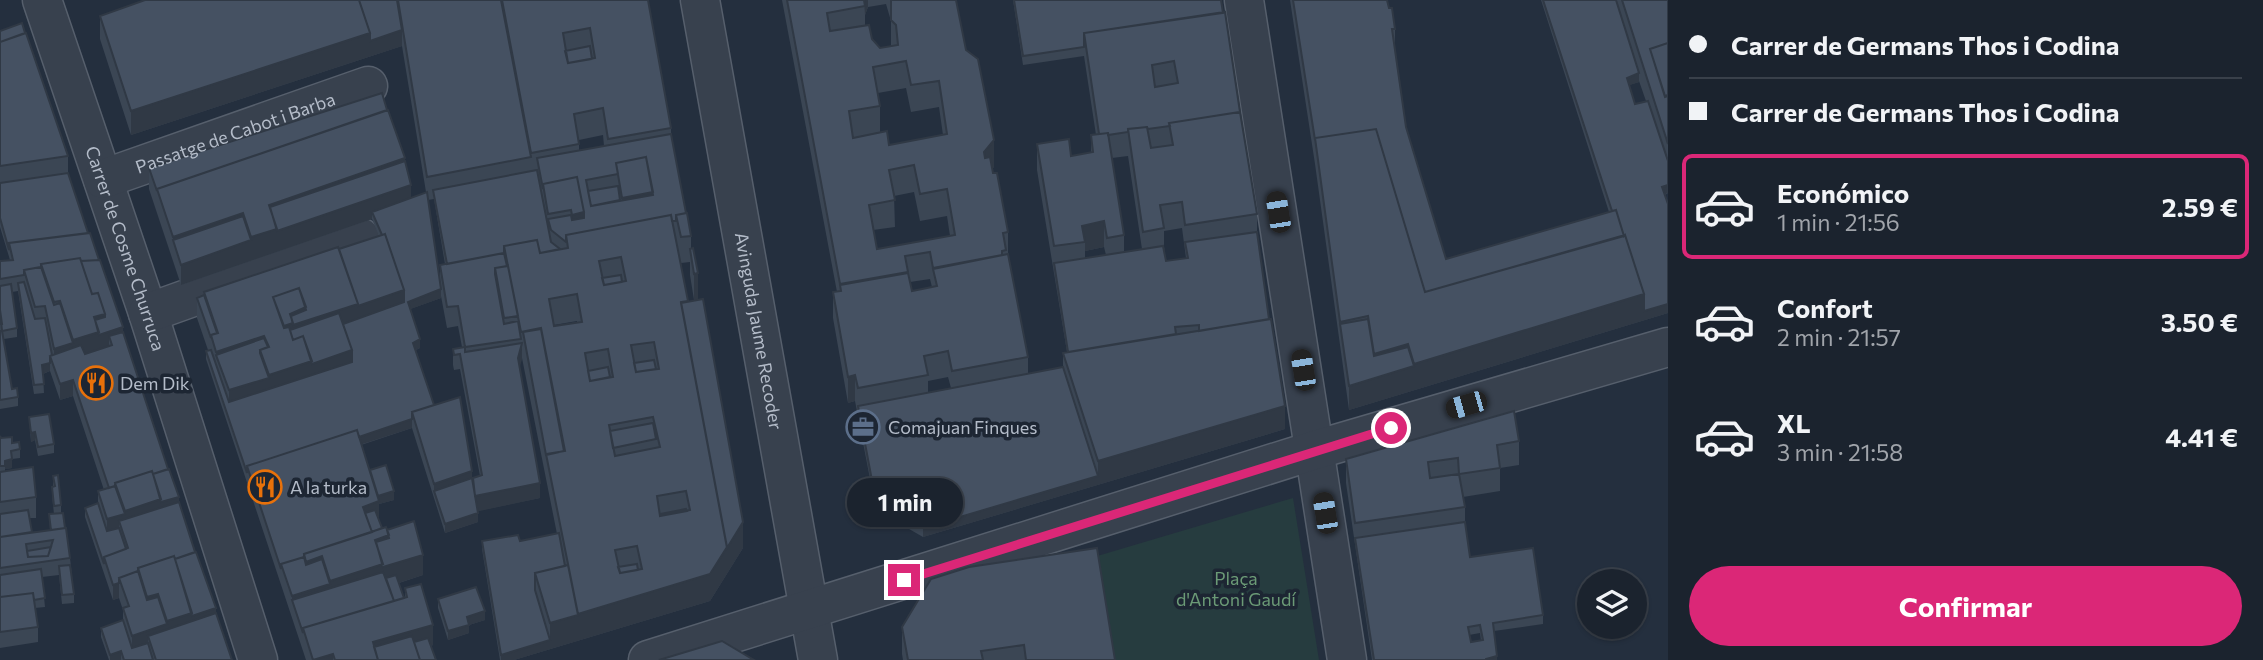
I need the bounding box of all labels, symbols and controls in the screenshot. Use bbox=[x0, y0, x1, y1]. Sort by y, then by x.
text: Carrer de Germans Thos i Codina bbox=[1731, 29, 2120, 60]
street label: Passatge de Cabot i Barba bbox=[132, 87, 338, 178]
text: Carrer de Germans Thos i Codina bbox=[1731, 96, 2120, 127]
street label: Carrer de Cosme Churruca bbox=[81, 143, 170, 353]
icon: car bbox=[1693, 175, 1756, 238]
text: Económico bbox=[1777, 177, 1909, 208]
car bbox=[1265, 190, 1292, 234]
text: 2.59 € bbox=[2162, 191, 2238, 222]
text: 1 min · 21:56 bbox=[1777, 208, 1900, 236]
street label: Avinguda Jaume Recoder bbox=[731, 230, 788, 431]
icon: car bbox=[1693, 290, 1756, 353]
text: Confort bbox=[1777, 292, 1873, 323]
text: 3.50 € bbox=[2161, 306, 2238, 337]
text: 2 min · 21:57 bbox=[1777, 323, 1901, 351]
car bbox=[1290, 348, 1317, 392]
restaurant icon: Dem Dik bbox=[77, 364, 115, 402]
place label: Dem Dik bbox=[120, 372, 190, 394]
car bbox=[1443, 389, 1490, 421]
icon: car bbox=[1693, 405, 1756, 468]
text: XL bbox=[1777, 407, 1811, 438]
office icon: Comajuan Finques bbox=[844, 408, 882, 446]
route start bbox=[1375, 412, 1407, 444]
place label: Comajuan Finques bbox=[888, 416, 1038, 438]
text: 4.41 € bbox=[2165, 421, 2238, 452]
text: 3 min · 21:58 bbox=[1777, 438, 1903, 466]
restaurant icon: A la turka bbox=[246, 468, 284, 506]
place label: A la turka bbox=[290, 476, 367, 498]
callout: 1 min bbox=[846, 478, 962, 528]
text: 1 min bbox=[878, 488, 932, 516]
car bbox=[1312, 491, 1339, 535]
route end bbox=[888, 564, 920, 596]
button: Confirmar bbox=[1689, 566, 2242, 646]
park label: Plaça d'Antoni Gaudí bbox=[1176, 567, 1297, 610]
map controls bbox=[1577, 569, 1647, 639]
button: layers bbox=[1577, 569, 1647, 639]

